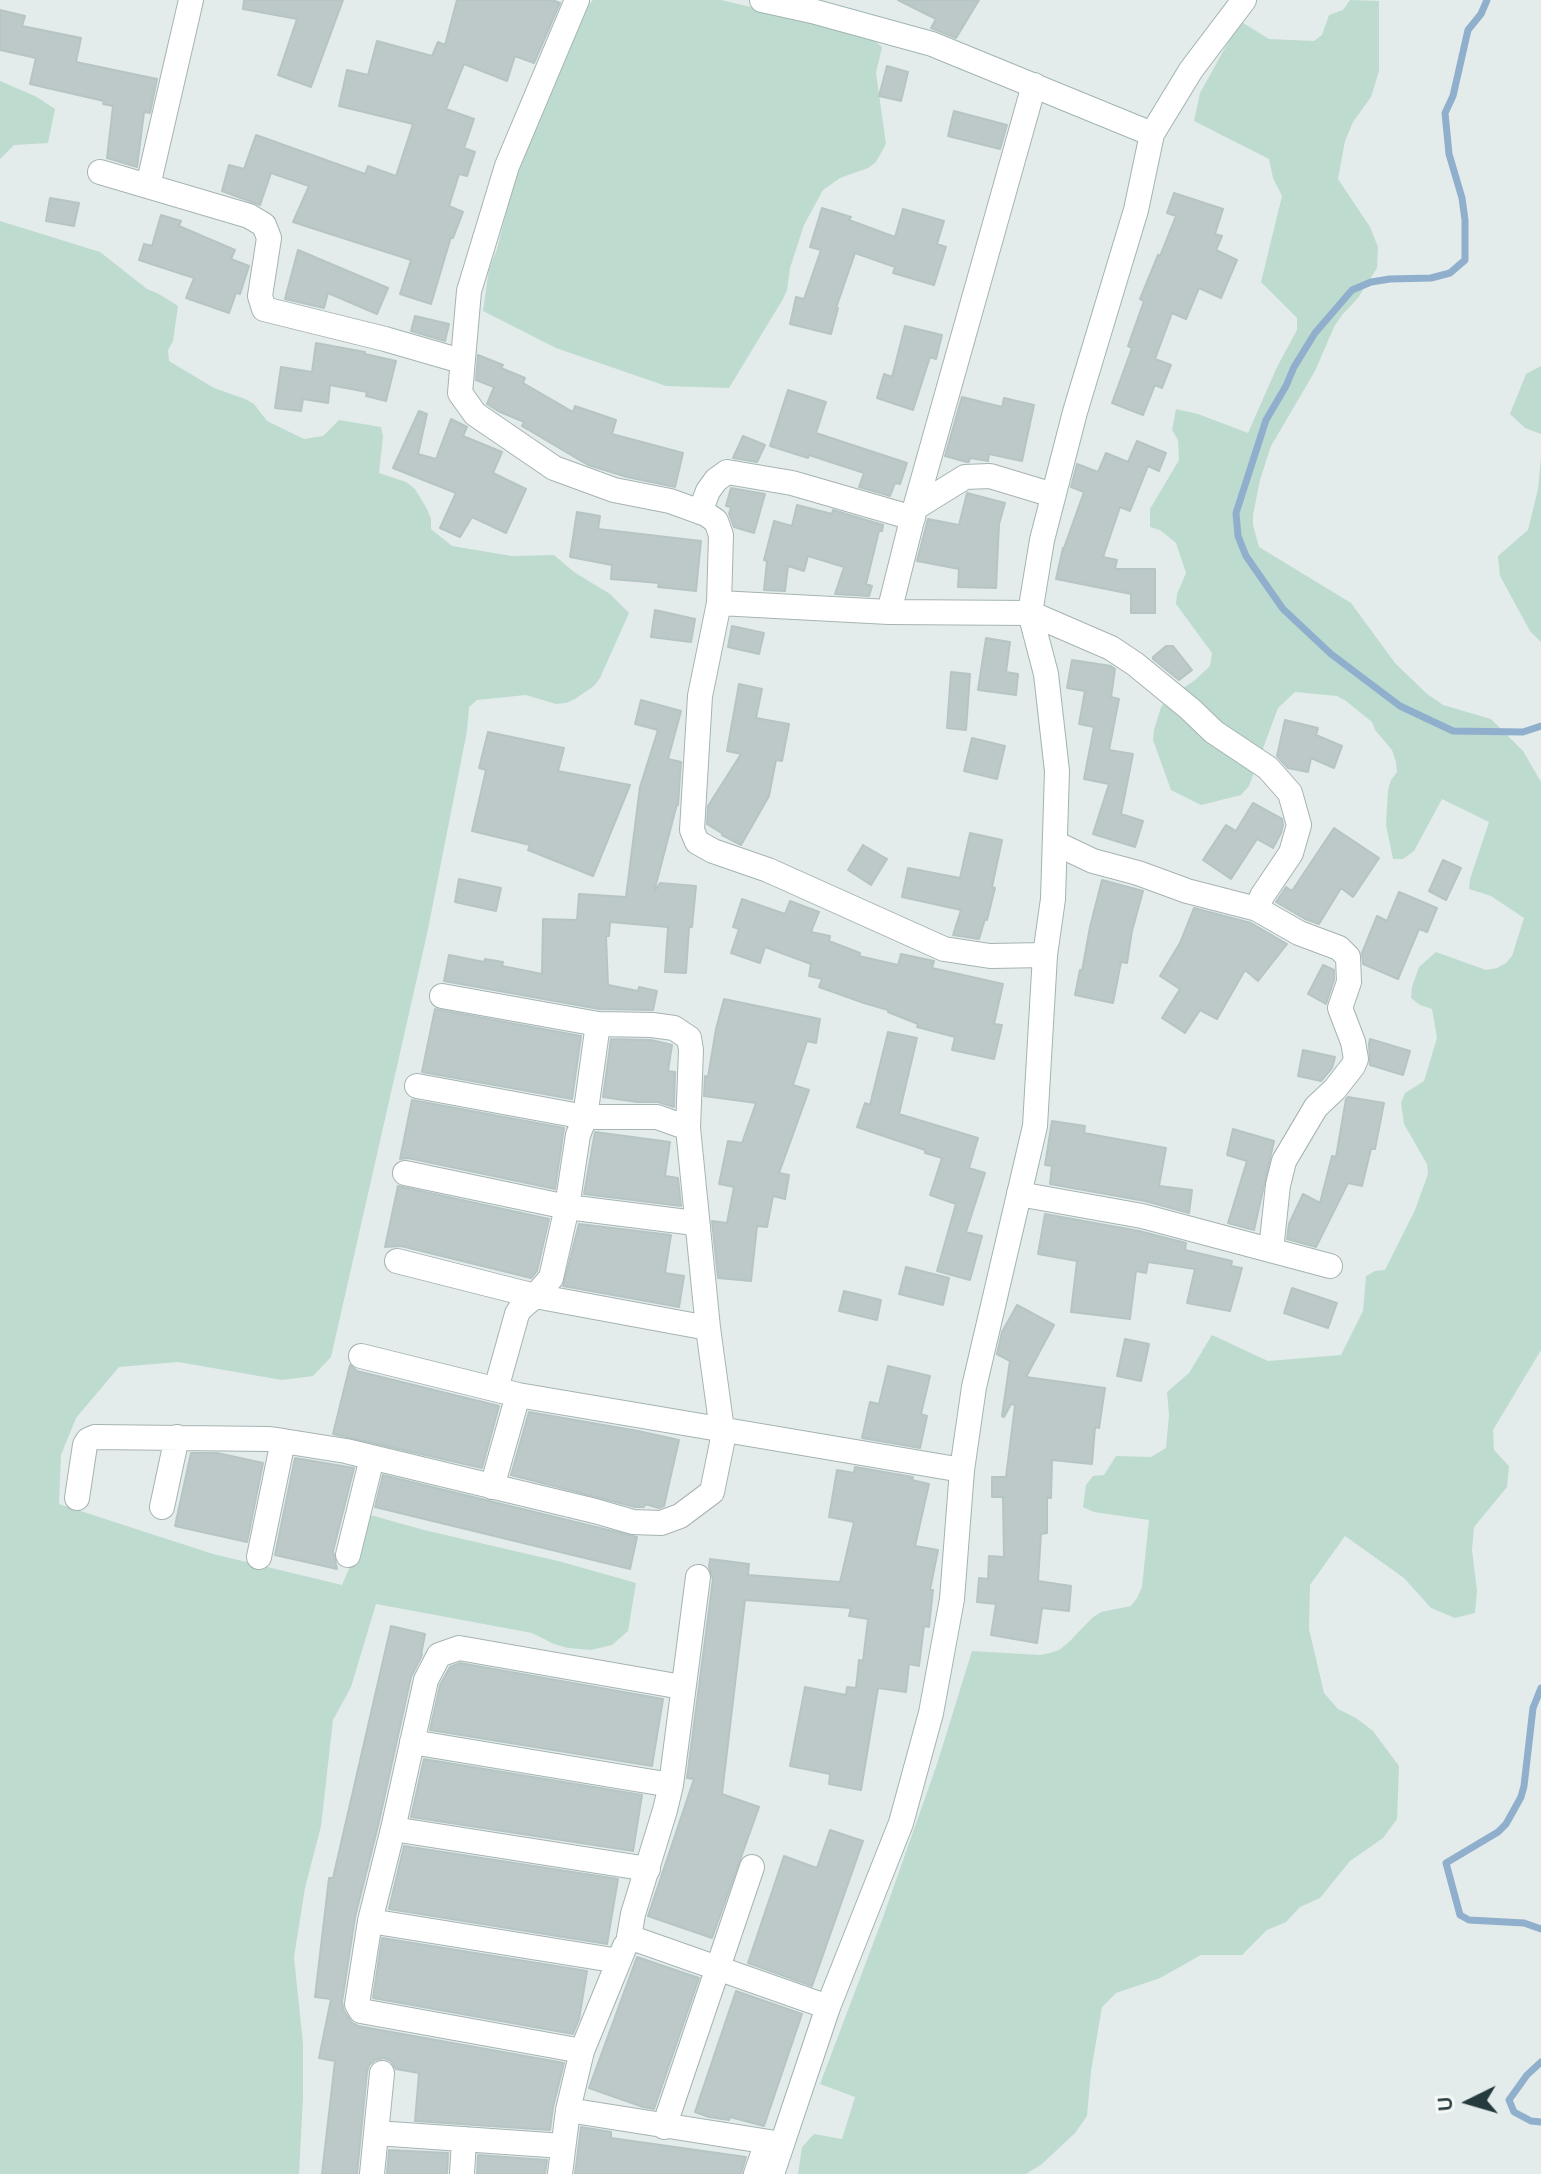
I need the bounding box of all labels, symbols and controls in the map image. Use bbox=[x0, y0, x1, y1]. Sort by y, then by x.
north arrow bbox=[1429, 2062, 1509, 2142]
text: U bbox=[1431, 2095, 1459, 2113]

